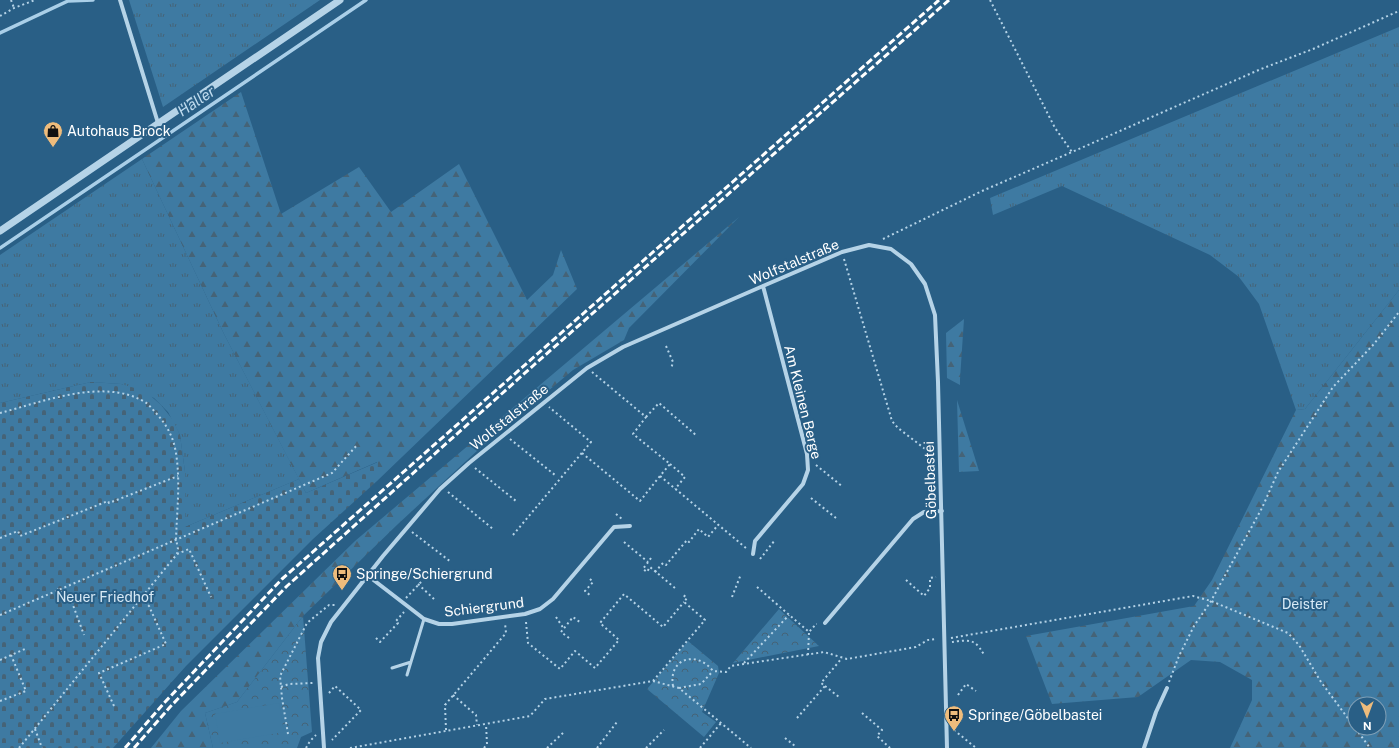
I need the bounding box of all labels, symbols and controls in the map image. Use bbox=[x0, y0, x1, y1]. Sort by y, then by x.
water label: Haller bbox=[174, 82, 218, 120]
shop icon: Autohaus Brock bbox=[42, 120, 64, 148]
place label: Autohaus Brock bbox=[67, 123, 171, 139]
street label: Wolfstalstraße bbox=[747, 236, 841, 288]
street label: Am Kleinen Berge bbox=[781, 343, 825, 461]
street label: Wolfstalstraße bbox=[467, 381, 551, 453]
street label: Göbelbastei bbox=[921, 441, 939, 519]
bus stop icon: Springe/Schiergrund bbox=[331, 563, 353, 591]
place label: Springe/Schiergrund bbox=[356, 566, 493, 582]
park label: Neuer Friedhof bbox=[56, 589, 155, 605]
street label: Schiergrund bbox=[443, 594, 525, 620]
park label: Deister bbox=[1282, 596, 1328, 612]
north arrow bbox=[1347, 696, 1387, 736]
bus stop icon: Springe/Göbelbastei bbox=[943, 704, 965, 732]
place label: Springe/Göbelbastei bbox=[968, 707, 1102, 723]
text: N bbox=[1363, 720, 1372, 732]

